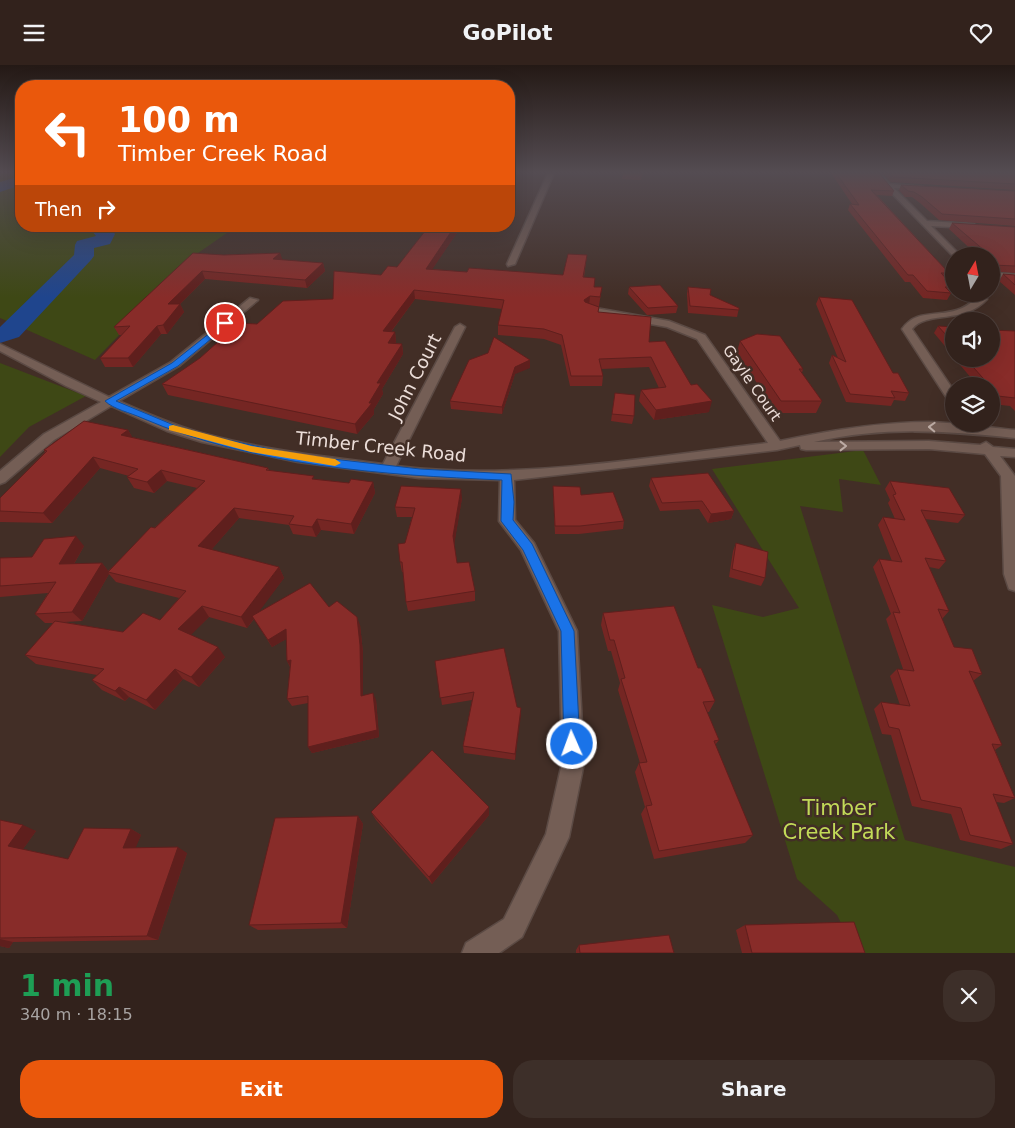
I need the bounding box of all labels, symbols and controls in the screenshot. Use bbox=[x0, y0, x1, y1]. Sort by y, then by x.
icon: menu bbox=[20, 19, 48, 47]
icon: heart bbox=[967, 19, 995, 47]
text: GoPilot bbox=[462, 20, 553, 45]
icon: left bbox=[35, 100, 100, 165]
text: 100 m bbox=[118, 100, 240, 140]
text: Timber Creek Road bbox=[118, 141, 328, 166]
icon: right bbox=[92, 195, 120, 223]
text: Then bbox=[35, 198, 82, 220]
north arrow bbox=[945, 247, 1000, 303]
map controls bbox=[945, 247, 1000, 432]
pin bbox=[204, 302, 246, 344]
icon: arrive bbox=[211, 309, 239, 337]
button: sound bbox=[945, 312, 1000, 367]
street label: John Court bbox=[383, 330, 445, 424]
street label: Gayle Court bbox=[719, 341, 785, 425]
button: layers bbox=[945, 377, 1000, 432]
one-way arrow bbox=[927, 421, 935, 432]
street label: Timber Creek Road bbox=[294, 427, 467, 466]
one-way arrow bbox=[840, 441, 848, 451]
position arrow bbox=[545, 717, 597, 769]
park label: Timber Creek Park bbox=[783, 796, 896, 844]
text: 1 min bbox=[20, 968, 114, 1003]
button: close bbox=[943, 970, 995, 1022]
text: 340 m · 18:15 bbox=[20, 1005, 133, 1024]
button: Exit bbox=[20, 1060, 503, 1118]
button: Share bbox=[513, 1060, 995, 1118]

